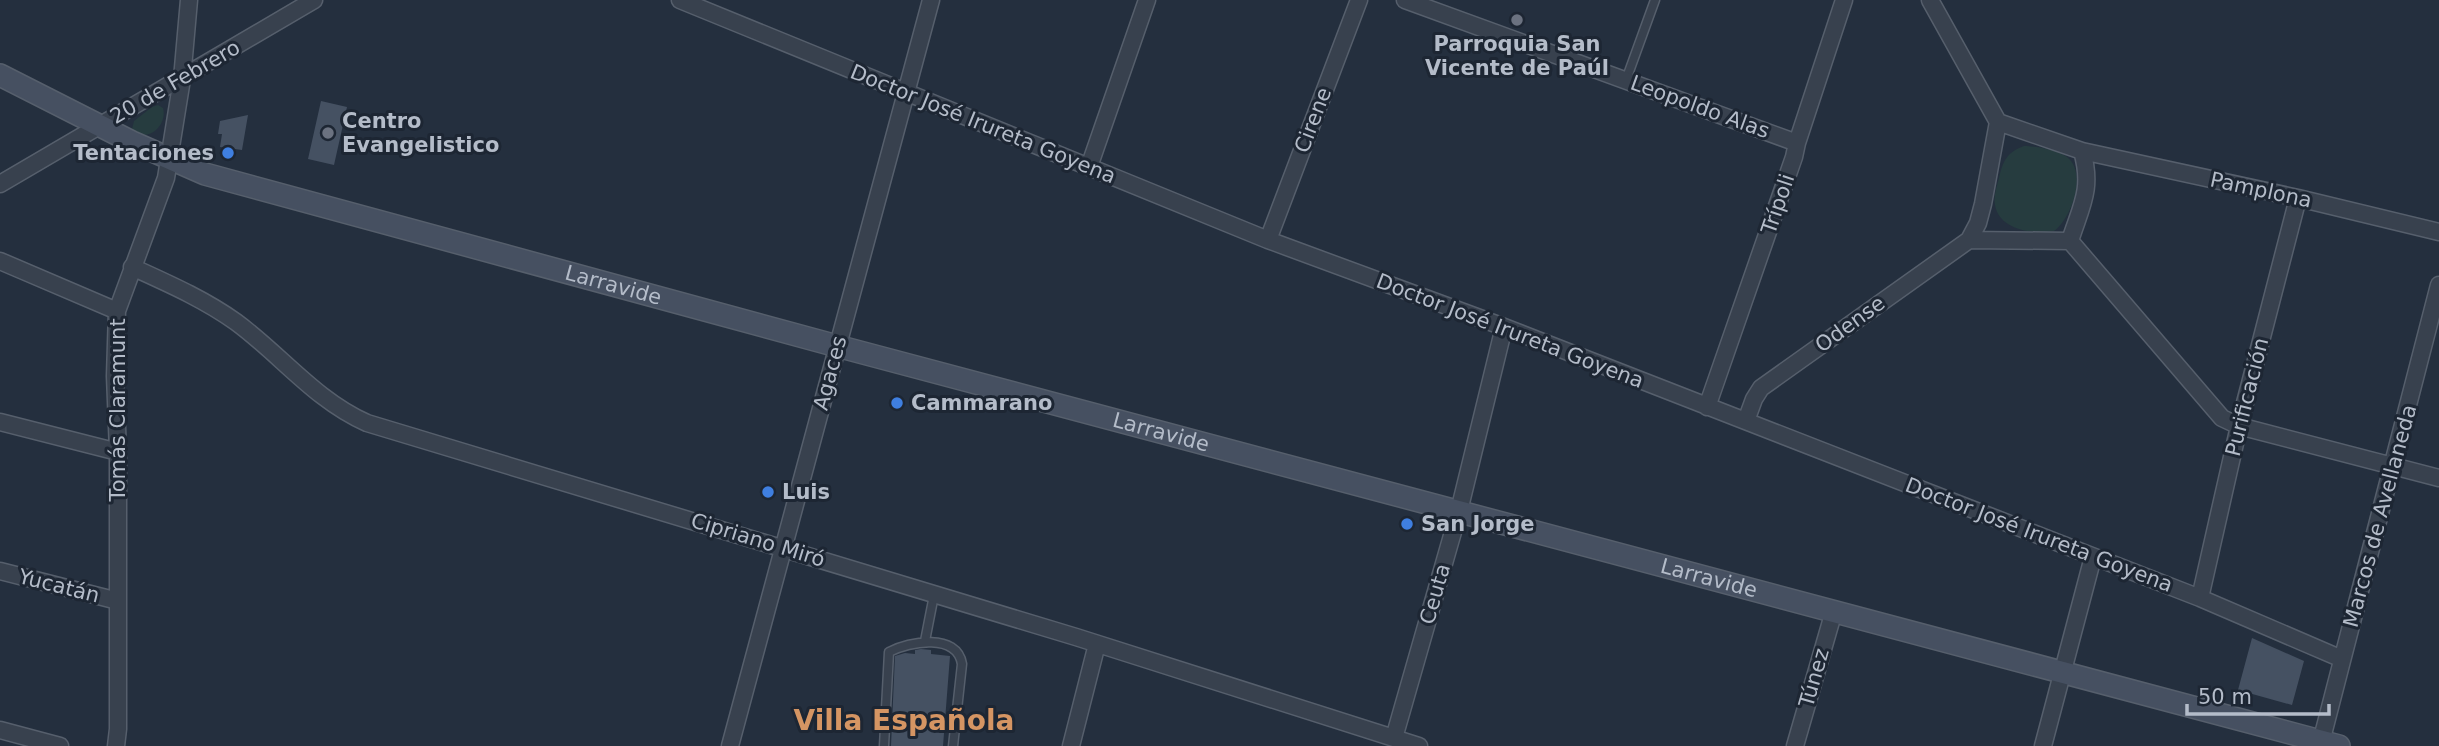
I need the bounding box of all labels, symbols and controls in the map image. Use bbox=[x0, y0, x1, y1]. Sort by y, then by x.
marker: Parroquia San Vicente de Paúl bbox=[1509, 12, 1525, 28]
place label: Parroquia San Vicente de Paúl bbox=[1425, 32, 1609, 80]
street label: 20 de Febrero bbox=[106, 35, 244, 129]
street label: Doctor José Irureta Goyena bbox=[847, 60, 1119, 188]
street label: Leopoldo Alas bbox=[1627, 71, 1773, 143]
street label: Cirene bbox=[1290, 84, 1336, 156]
place label: Centro Evangelistico bbox=[342, 109, 499, 157]
marker: Centro Evangelistico bbox=[320, 125, 336, 141]
place label: Tentaciones bbox=[73, 141, 214, 165]
marker: Tentaciones bbox=[220, 145, 236, 161]
street label: Pamplona bbox=[2208, 168, 2314, 212]
street label: Trípoli bbox=[1756, 171, 1799, 238]
street label: Larravide bbox=[563, 261, 664, 310]
street label: Doctor José Irureta Goyena bbox=[1373, 269, 1647, 393]
street label: Odense bbox=[1811, 291, 1889, 357]
street label: Tomás Claramunt bbox=[106, 318, 130, 503]
street label: Agaces bbox=[809, 333, 851, 413]
street label: Purificación bbox=[2221, 335, 2273, 459]
place label: Cammarano bbox=[911, 391, 1052, 415]
marker: Cammarano bbox=[889, 395, 905, 411]
street label: Marcos de Avellaneda bbox=[2339, 402, 2421, 630]
street label: Larravide bbox=[1110, 408, 1212, 457]
street label: Doctor José Irureta Goyena bbox=[1902, 473, 2176, 597]
place label: Luis bbox=[782, 480, 830, 504]
marker: Luis bbox=[760, 484, 776, 500]
street label: Cipriano Miró bbox=[688, 508, 828, 572]
place label: San Jorge bbox=[1421, 512, 1534, 536]
marker: San Jorge bbox=[1399, 516, 1415, 532]
street label: Larravide bbox=[1658, 554, 1760, 603]
street label: Ceuta bbox=[1415, 561, 1455, 627]
street label: Yucatán bbox=[15, 564, 102, 608]
street label: Túnez bbox=[1794, 646, 1834, 711]
scale bar bbox=[2187, 672, 2329, 716]
text: 50 m bbox=[2198, 685, 2252, 709]
district label: Villa Española bbox=[793, 704, 1015, 737]

